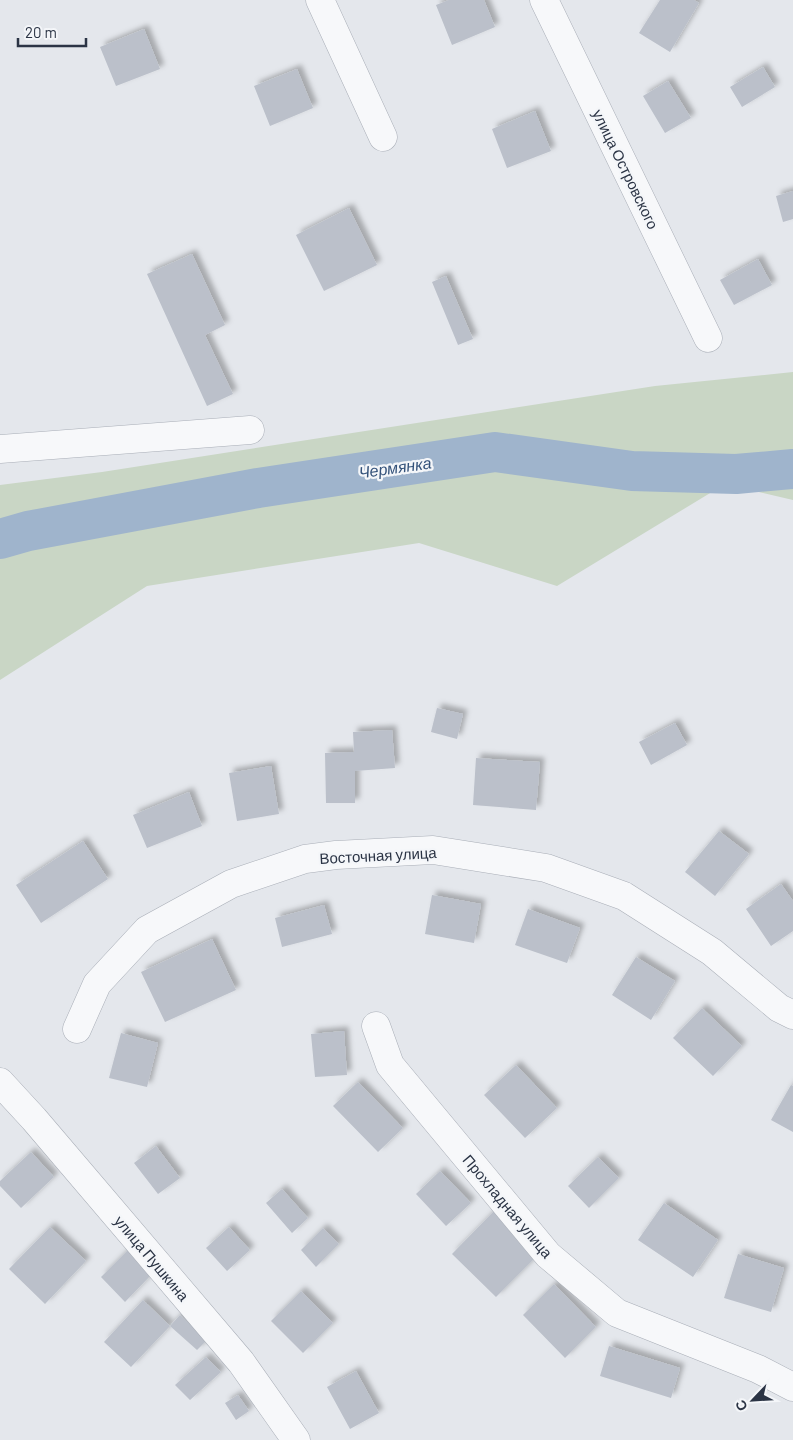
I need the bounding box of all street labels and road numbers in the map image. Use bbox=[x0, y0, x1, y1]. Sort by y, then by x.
street label: улица Островского bbox=[589, 106, 663, 232]
street label: Восточная улица bbox=[319, 843, 438, 867]
street label: Прохладная улица bbox=[459, 1151, 557, 1262]
street label: улица Пушкина bbox=[111, 1212, 193, 1305]

